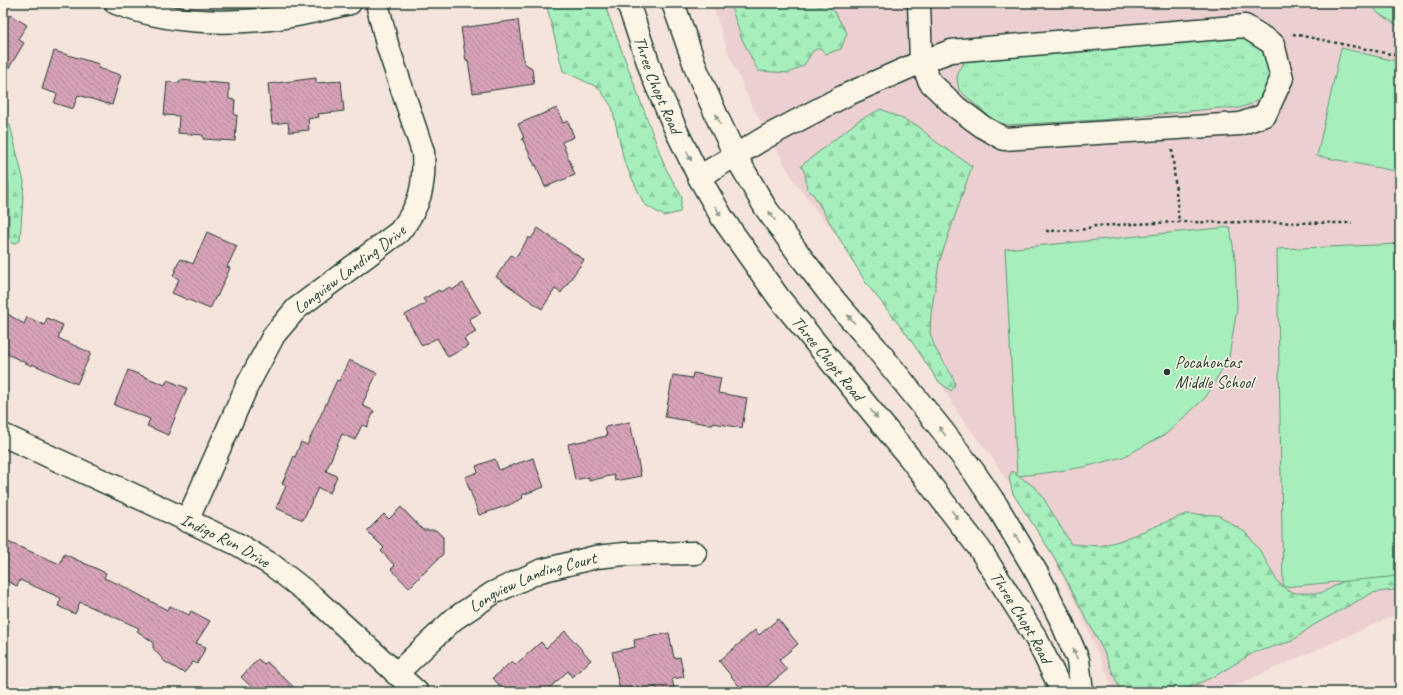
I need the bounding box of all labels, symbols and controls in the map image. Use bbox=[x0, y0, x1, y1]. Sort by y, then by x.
street label: Three Chopt Road bbox=[629, 33, 688, 139]
one-way arrow bbox=[715, 114, 721, 125]
one-way arrow bbox=[686, 150, 692, 162]
one-way arrow bbox=[715, 205, 722, 216]
one-way arrow bbox=[768, 211, 776, 221]
street label: Longview Landing Drive bbox=[289, 220, 411, 318]
street label: Three Chopt Road bbox=[787, 311, 870, 406]
one-way arrow bbox=[846, 314, 855, 324]
place label: Pocahontas Middle School bbox=[1175, 352, 1256, 393]
marker: Pocahontas Middle School bbox=[1162, 367, 1172, 377]
one-way arrow bbox=[869, 408, 878, 419]
one-way arrow bbox=[938, 426, 947, 437]
street label: Indigo Run Drive bbox=[177, 508, 275, 573]
one-way arrow bbox=[950, 510, 959, 521]
one-way arrow bbox=[1013, 532, 1020, 544]
street label: Longview Landing Court bbox=[465, 546, 601, 617]
street label: Three Chopt Road bbox=[986, 568, 1058, 669]
one-way arrow bbox=[1072, 648, 1078, 659]

